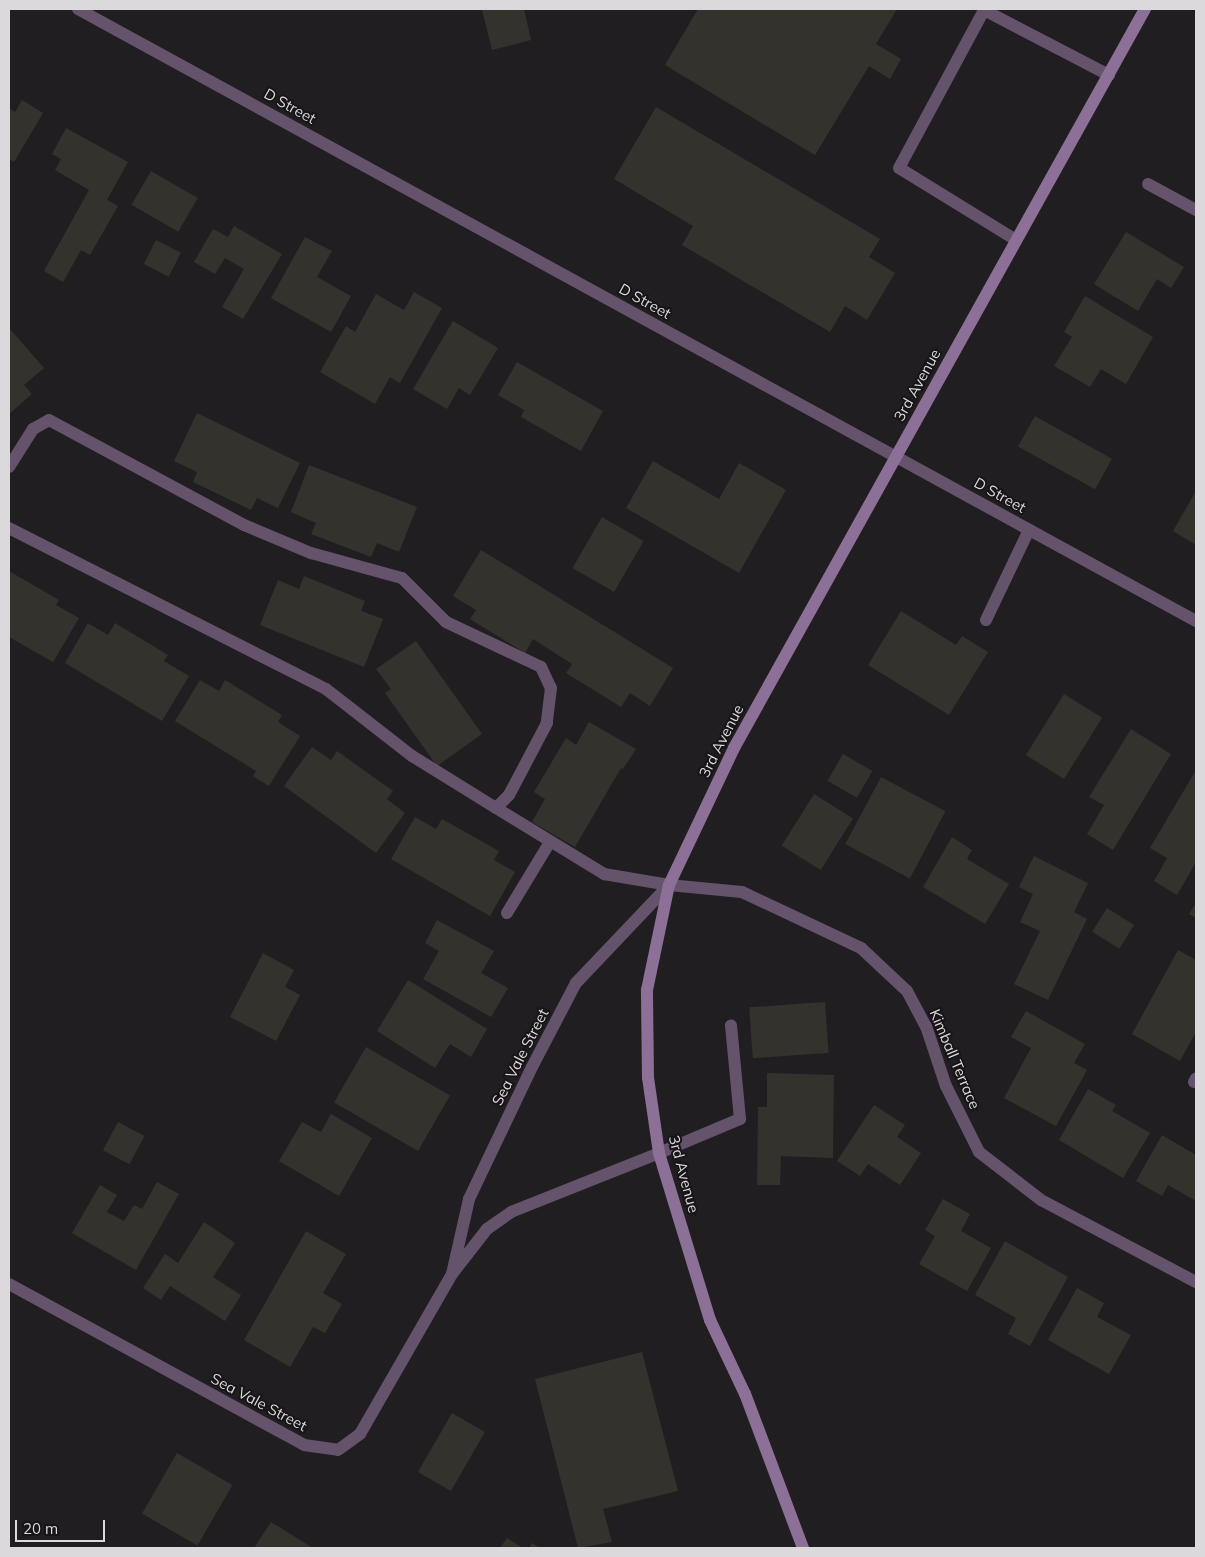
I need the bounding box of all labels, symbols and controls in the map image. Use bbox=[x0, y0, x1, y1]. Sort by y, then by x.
street label: D Street bbox=[261, 84, 319, 128]
street label: D Street bbox=[616, 279, 674, 323]
street label: 3rd Avenue bbox=[890, 346, 944, 424]
street label: D Street bbox=[971, 473, 1029, 517]
street label: 3rd Avenue bbox=[695, 701, 747, 781]
street label: Sea Vale Street bbox=[488, 1006, 552, 1108]
street label: Kimball Terrace bbox=[926, 1006, 984, 1112]
street label: 3rd Avenue bbox=[665, 1133, 703, 1215]
street label: Sea Vale Street bbox=[208, 1369, 310, 1435]
scale bar bbox=[18, 1510, 108, 1542]
text: 20 m bbox=[23, 1519, 58, 1538]

